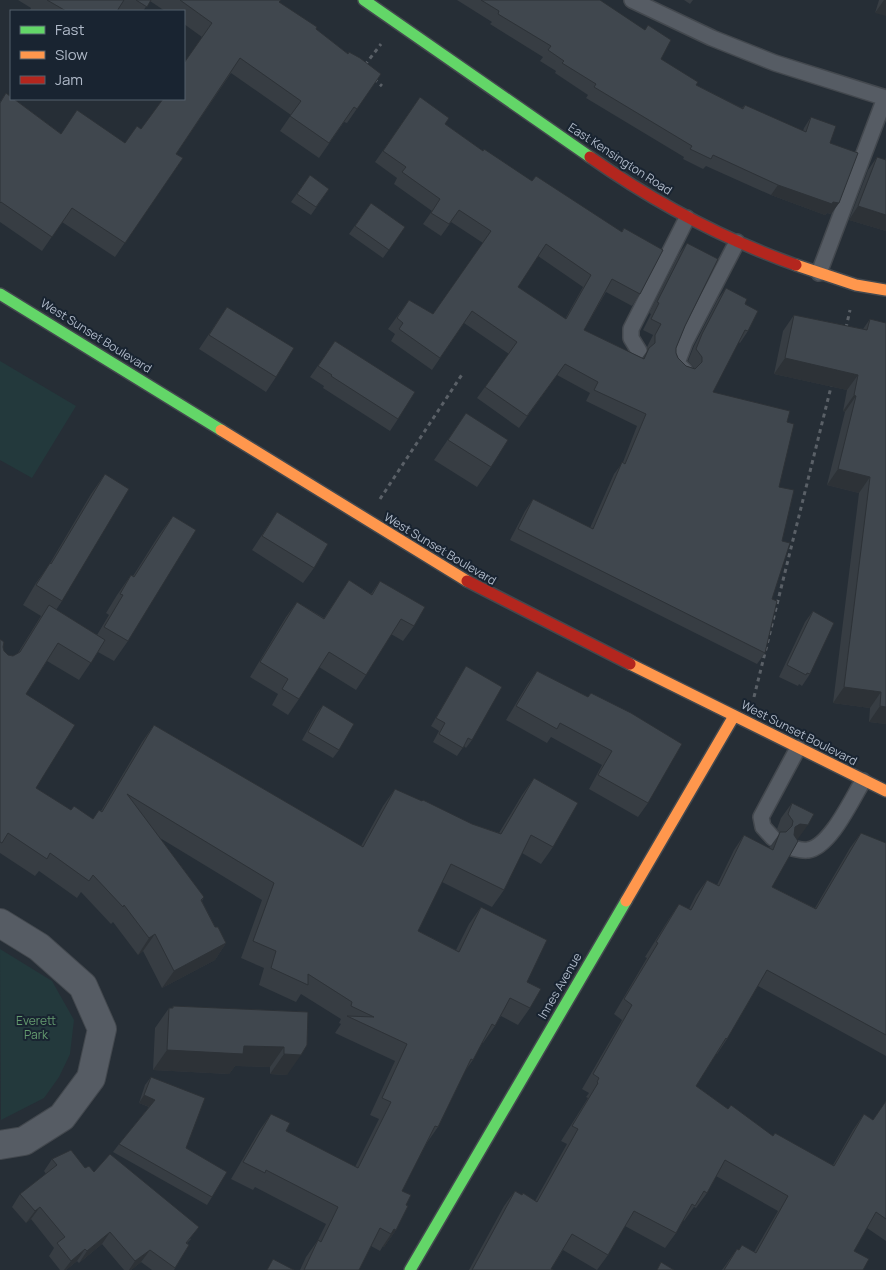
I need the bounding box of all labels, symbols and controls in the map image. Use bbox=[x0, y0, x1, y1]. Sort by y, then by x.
legend bbox=[10, 10, 185, 100]
text: Fast bbox=[55, 19, 84, 40]
text: Slow bbox=[55, 44, 88, 65]
text: Jam bbox=[55, 69, 83, 90]
street label: East Kensington Road bbox=[565, 119, 675, 199]
street label: West Sunset Boulevard bbox=[37, 294, 155, 377]
street label: West Sunset Boulevard bbox=[381, 508, 500, 589]
street label: West Sunset Boulevard bbox=[738, 696, 860, 769]
street label: Innes Avenue bbox=[534, 950, 585, 1022]
park label: Everett Park bbox=[16, 1012, 56, 1043]

